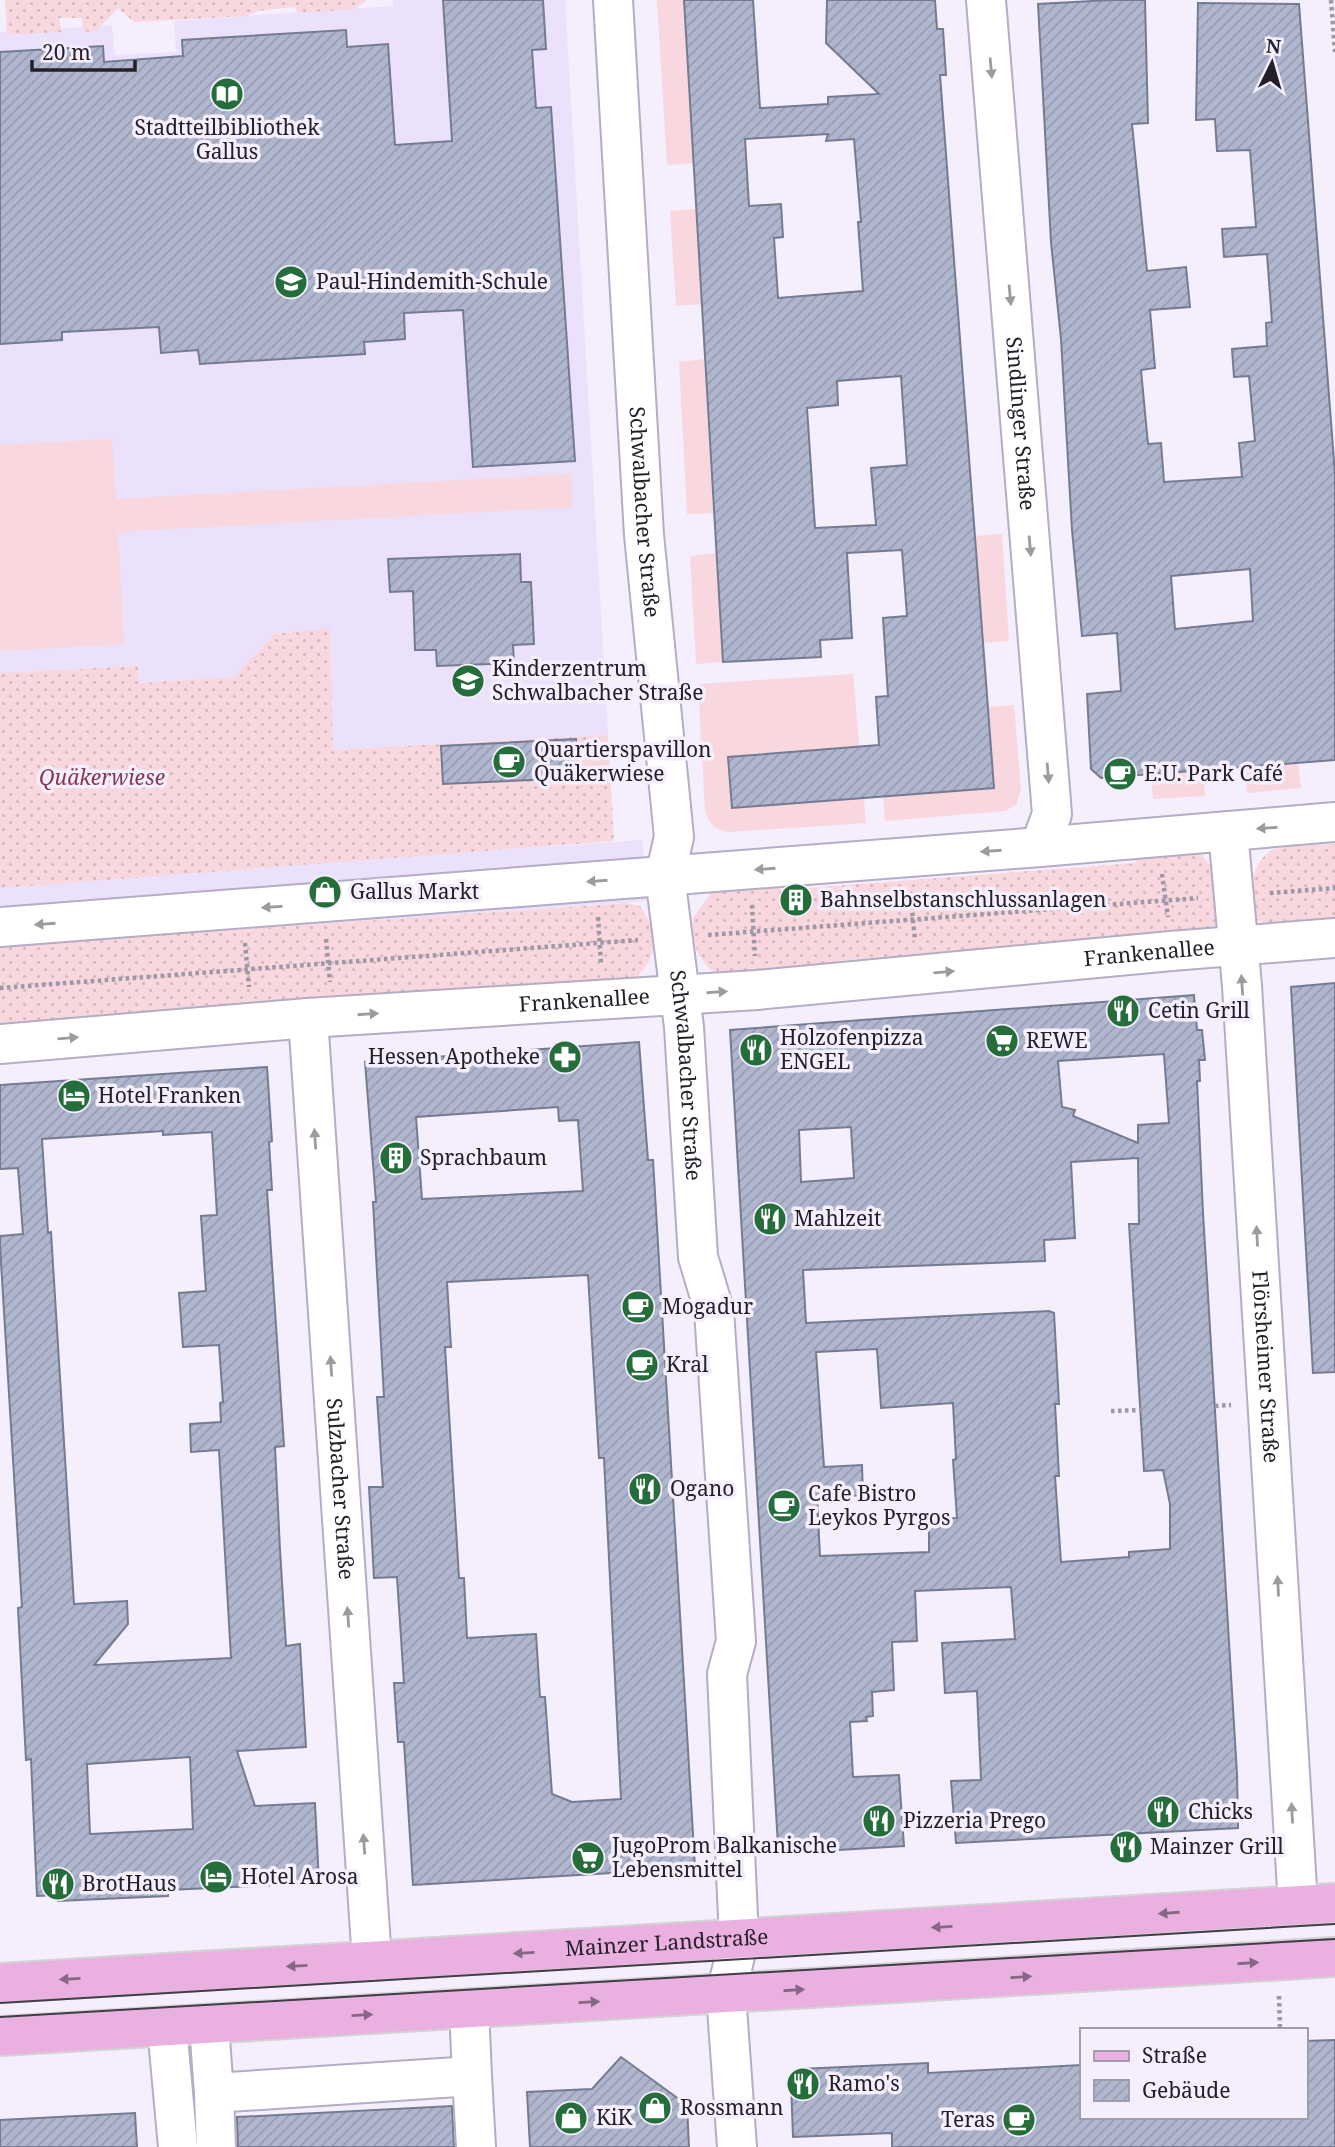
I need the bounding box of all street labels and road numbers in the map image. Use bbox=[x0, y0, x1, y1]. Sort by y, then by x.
street label: Sindlinger Straße bbox=[1000, 336, 1042, 512]
street label: Schwalbacher Straße bbox=[624, 406, 667, 619]
street label: Frankenallee bbox=[1083, 933, 1216, 972]
street label: Schwalbacher Straße bbox=[664, 968, 708, 1182]
street label: Frankenallee bbox=[518, 982, 651, 1018]
street label: Flörsheimer Straße bbox=[1246, 1269, 1286, 1464]
street label: Sulzbacher Straße bbox=[321, 1397, 361, 1581]
street label: Mainzer Landstraße bbox=[564, 1922, 769, 1962]

